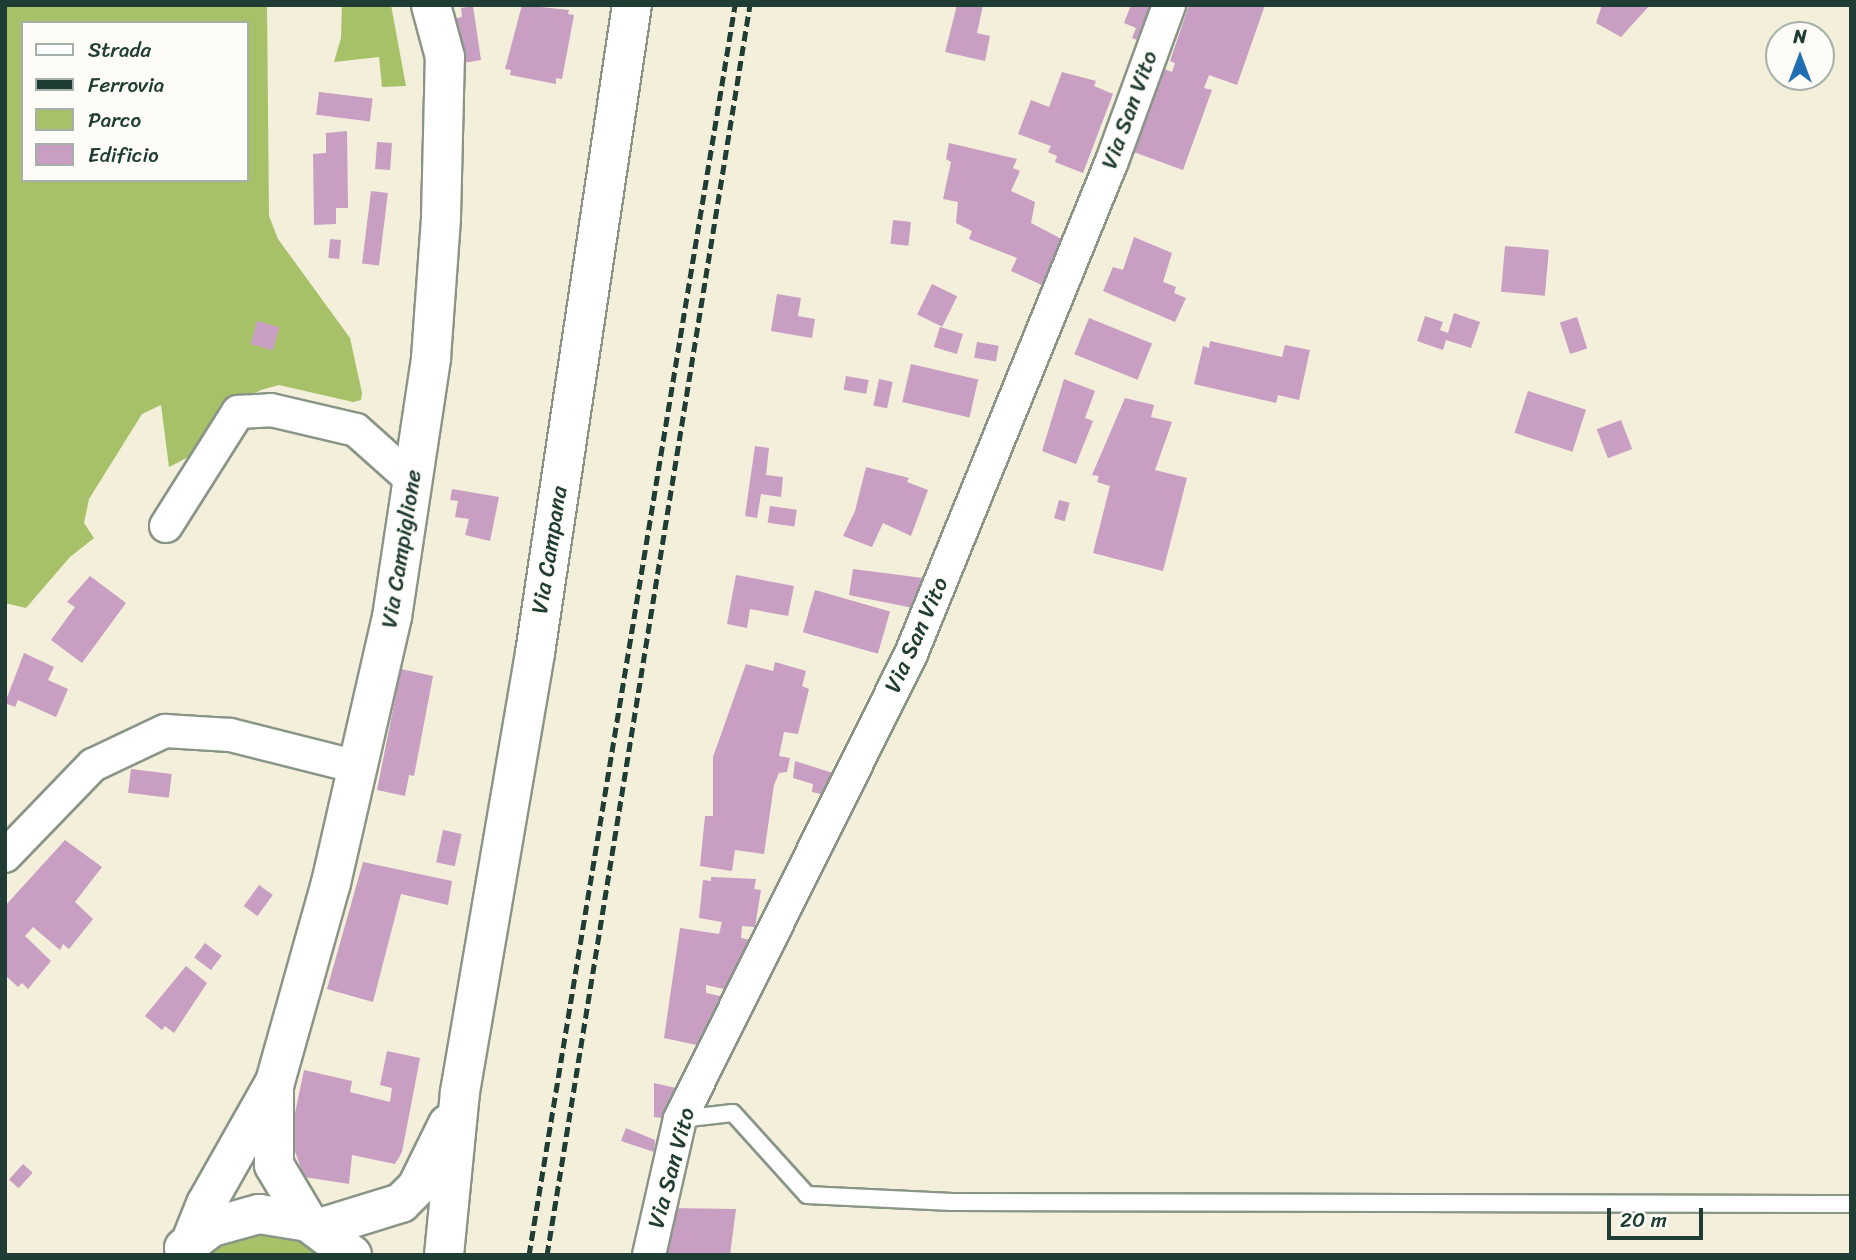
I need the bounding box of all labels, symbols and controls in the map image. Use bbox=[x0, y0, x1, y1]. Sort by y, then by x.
text: N bbox=[1793, 20, 1807, 53]
legend bbox=[21, 21, 248, 182]
north arrow bbox=[1765, 21, 1835, 91]
text: Strada bbox=[88, 31, 151, 69]
street label: Via San Vito bbox=[1096, 47, 1164, 173]
text: Ferrovia bbox=[88, 66, 164, 104]
text: Parco bbox=[88, 101, 141, 139]
text: Edificio bbox=[88, 136, 159, 174]
street label: Via Campiglione bbox=[376, 468, 428, 630]
street label: Via Campana bbox=[526, 484, 574, 616]
street label: Via San Vito bbox=[879, 573, 955, 697]
street label: Via San Vito bbox=[643, 1105, 701, 1231]
scale bar bbox=[1611, 1194, 1707, 1238]
text: 20 m bbox=[1620, 1201, 1667, 1239]

